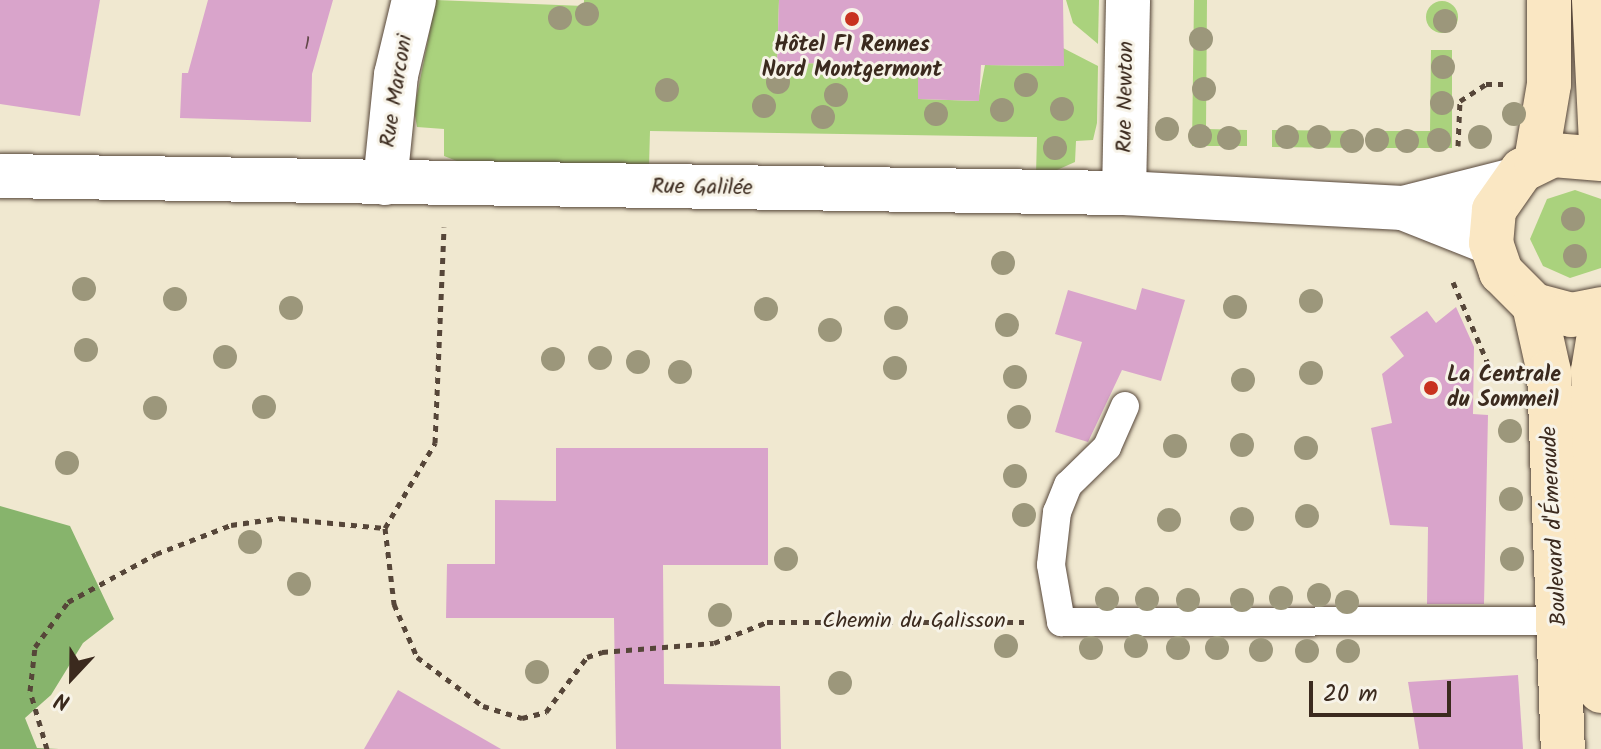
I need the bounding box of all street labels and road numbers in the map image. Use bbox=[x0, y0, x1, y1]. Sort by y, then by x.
street label: Rue Marconi bbox=[375, 33, 419, 149]
street label: Rue Newton bbox=[1112, 41, 1140, 153]
street label: Rue Galilée bbox=[651, 174, 753, 202]
street label: Boulevard d'Émeraude bbox=[1537, 425, 1573, 627]
street label: Chemin du Galisson bbox=[822, 609, 1006, 635]

